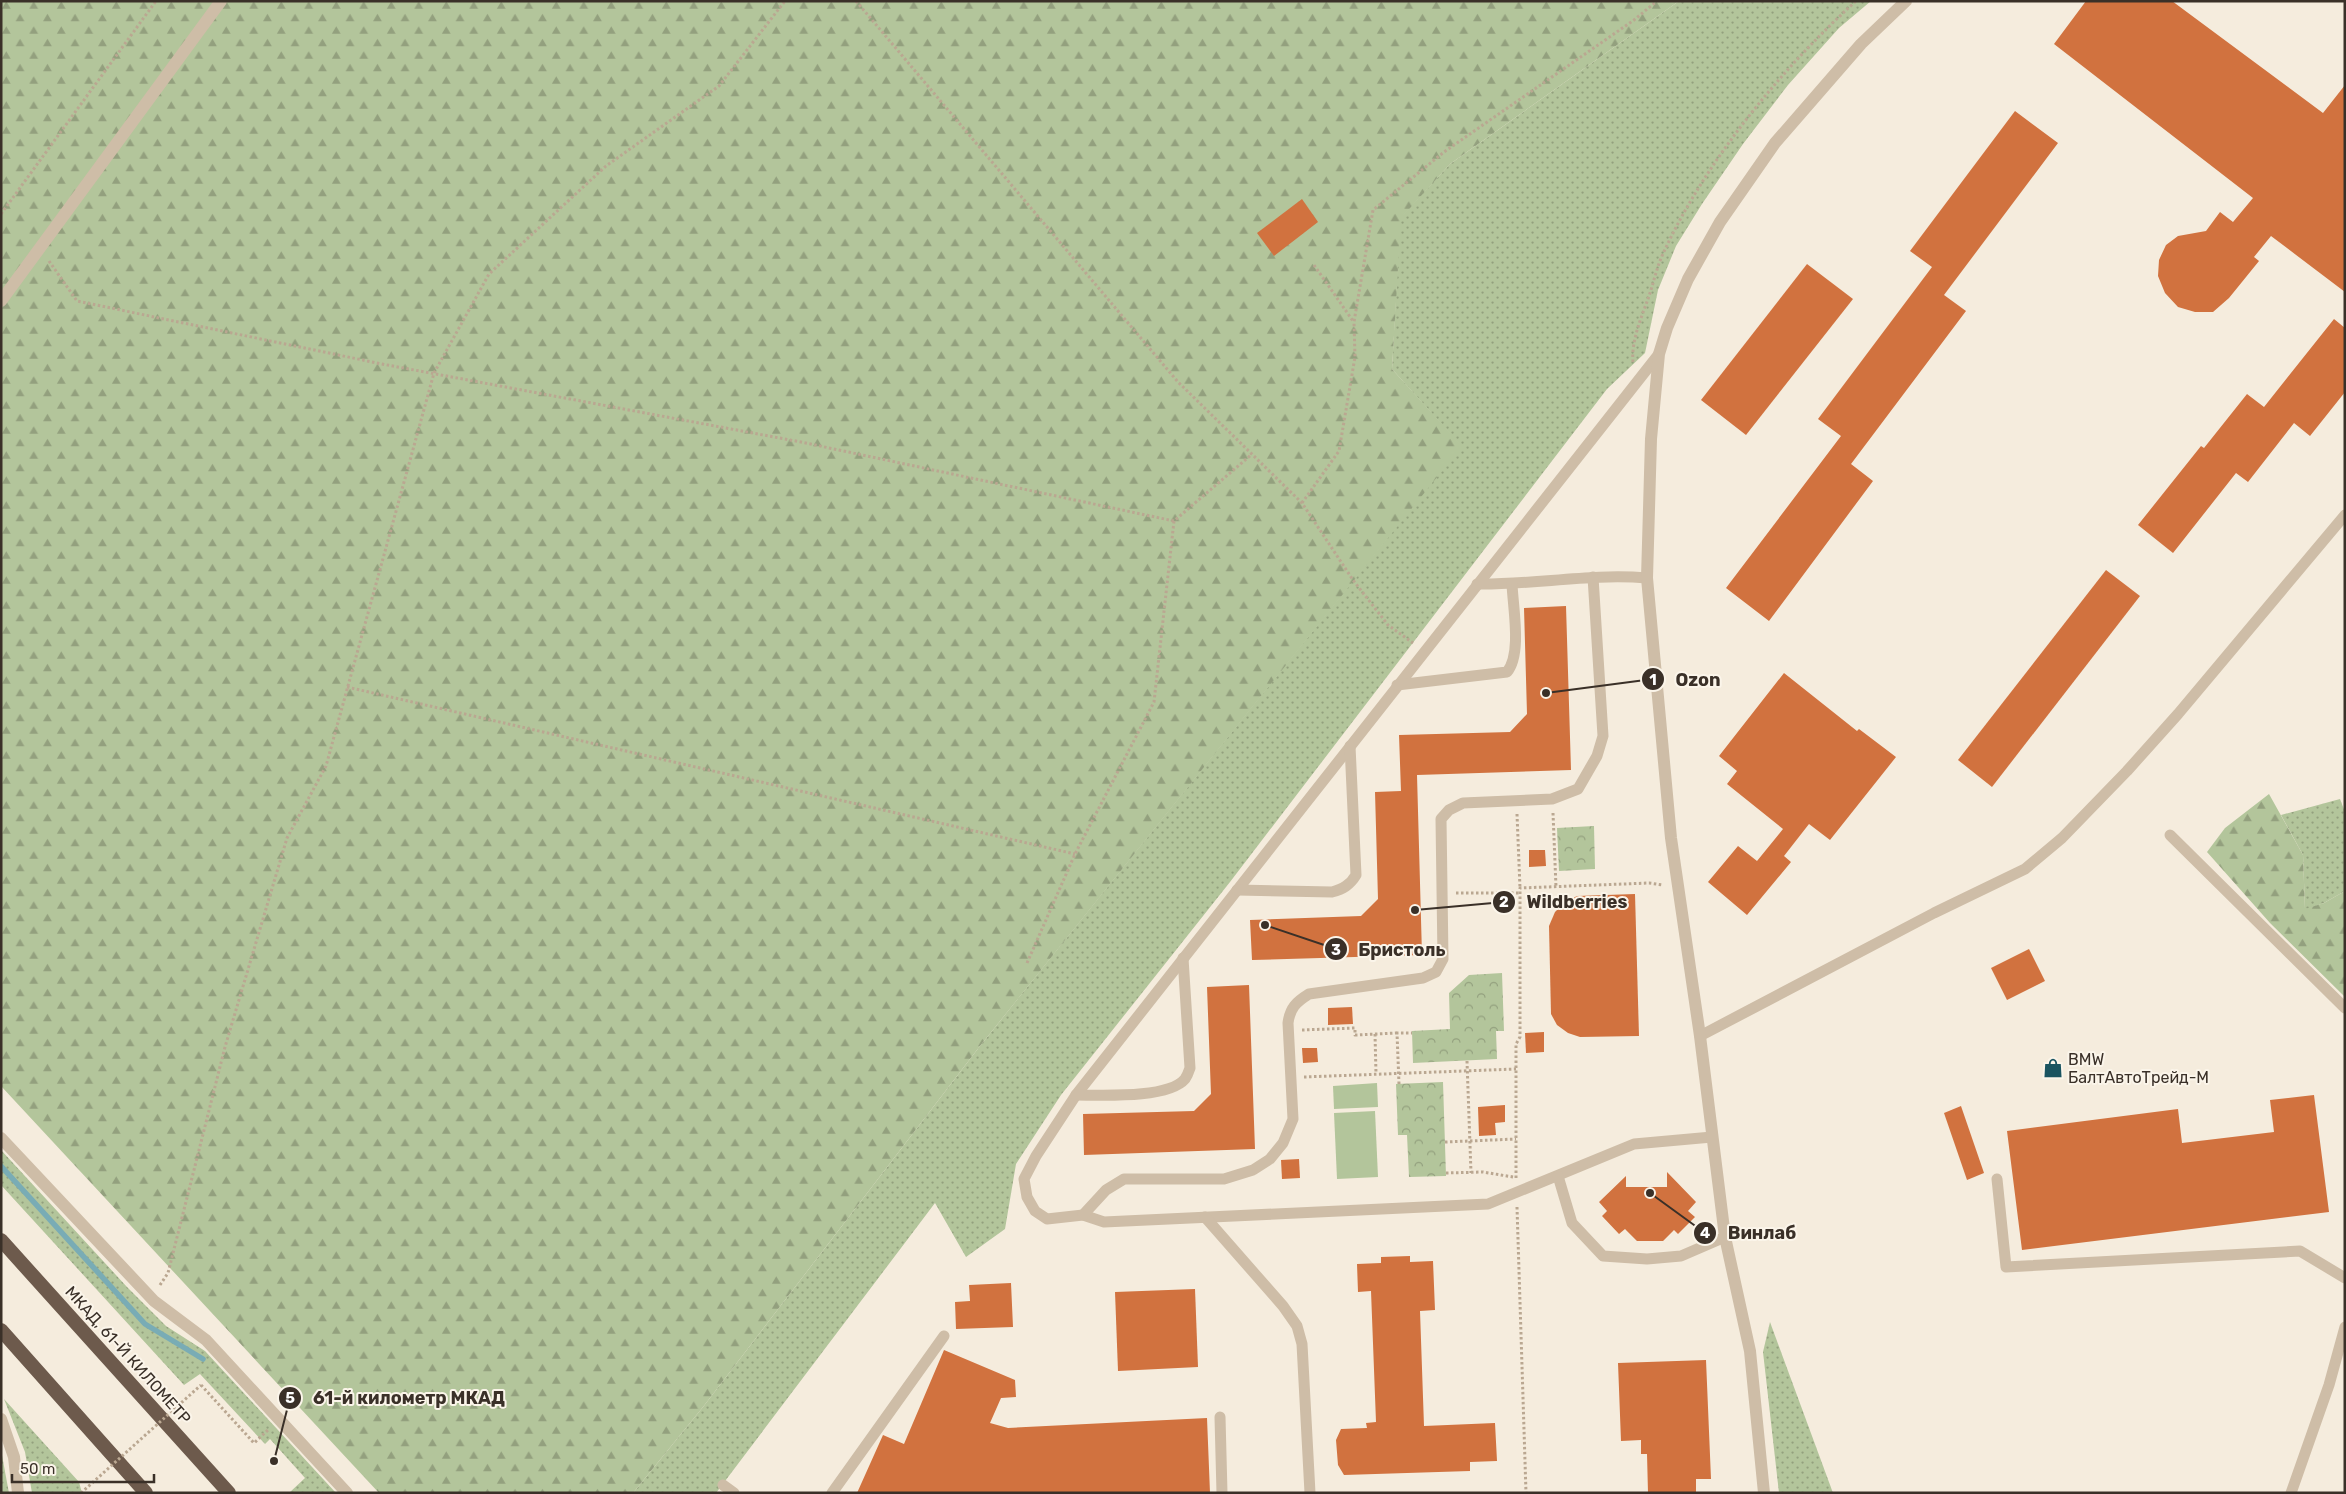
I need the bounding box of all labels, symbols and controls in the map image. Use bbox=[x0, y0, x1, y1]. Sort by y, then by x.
callout: Ozon bbox=[1641, 663, 1731, 696]
text: Ozon bbox=[1675, 669, 1721, 691]
text: 1 bbox=[1649, 671, 1657, 689]
callout: Wildberries bbox=[1492, 885, 1638, 918]
text: Wildberries bbox=[1527, 891, 1627, 913]
text: 2 bbox=[1499, 893, 1509, 911]
callout: Бристоль bbox=[1323, 933, 1456, 966]
text: Бристоль bbox=[1358, 939, 1446, 961]
text: 3 bbox=[1331, 941, 1341, 959]
place label: BMW БалтАвтоТрейд-М bbox=[2068, 1050, 2209, 1087]
shop icon: BMW БалтАвтоТрейд-М bbox=[2042, 1057, 2064, 1079]
callout: Винлаб bbox=[1693, 1217, 1807, 1250]
text: Винлаб bbox=[1728, 1222, 1796, 1244]
text: 4 bbox=[1700, 1224, 1710, 1242]
street label: МКАД, 61-Й КИЛОМЕТР bbox=[61, 1282, 195, 1428]
callout: 61-й километр МКАД bbox=[278, 1381, 515, 1414]
text: 61-й километр МКАД bbox=[313, 1387, 505, 1409]
text: 5 bbox=[285, 1389, 295, 1407]
scale bar bbox=[12, 1452, 155, 1484]
text: 50 m bbox=[20, 1460, 55, 1478]

